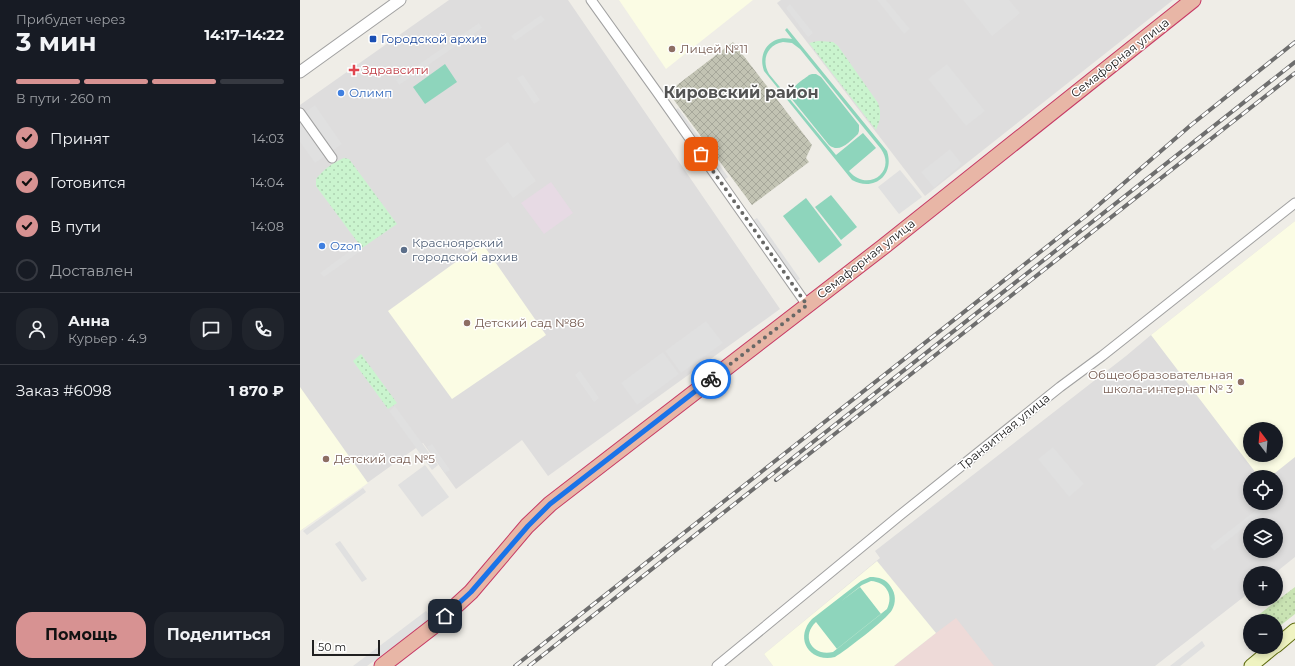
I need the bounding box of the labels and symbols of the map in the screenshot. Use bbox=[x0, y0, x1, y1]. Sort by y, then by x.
street label: Семафорная улица bbox=[1068, 15, 1172, 101]
place label: Городской архив bbox=[381, 31, 487, 46]
marker: Городской архив bbox=[368, 34, 378, 44]
place label: Лицей №11 bbox=[680, 41, 748, 56]
marker: Лицей №11 bbox=[667, 44, 677, 54]
place label: Здравсити bbox=[362, 62, 429, 77]
marker: Здравсити bbox=[349, 65, 359, 75]
district label: Кировский район bbox=[663, 83, 819, 102]
place label: Олимп bbox=[349, 85, 392, 100]
marker: Олимп bbox=[336, 88, 346, 98]
pin bbox=[684, 137, 718, 171]
street label: Семафорная улица bbox=[814, 216, 918, 302]
place label: Красноярский городской архив bbox=[412, 235, 518, 264]
place label: Ozon bbox=[330, 238, 362, 253]
marker: Ozon bbox=[317, 241, 327, 251]
marker: Красноярский городской архив bbox=[399, 245, 409, 255]
place label: Детский сад №86 bbox=[475, 315, 584, 330]
marker: Детский сад №86 bbox=[462, 318, 472, 328]
courier bbox=[691, 359, 731, 399]
place label: Общеобразовательная школа-интернат № 3 bbox=[1088, 367, 1233, 396]
marker: Общеобразовательная школа-интернат № 3 bbox=[1236, 377, 1246, 387]
street label: Транзитная улица bbox=[955, 390, 1053, 473]
north arrow bbox=[1243, 422, 1283, 462]
place label: Детский сад №5 bbox=[334, 451, 435, 466]
marker: Детский сад №5 bbox=[321, 454, 331, 464]
pin bbox=[428, 599, 462, 633]
scale bar bbox=[312, 638, 380, 657]

